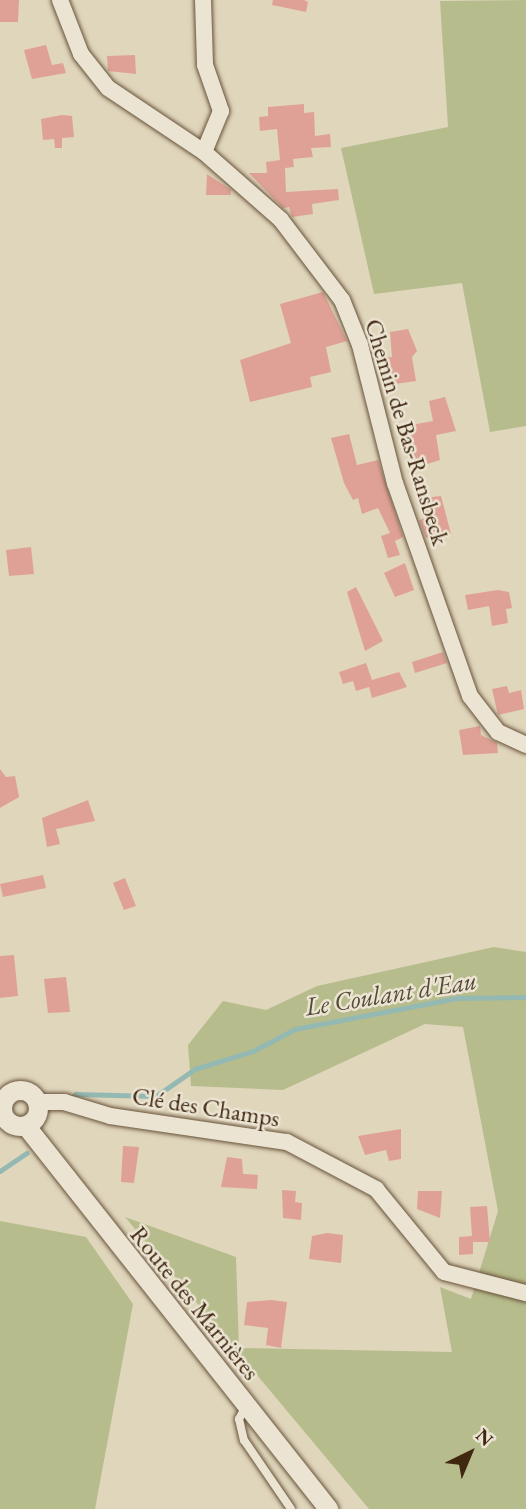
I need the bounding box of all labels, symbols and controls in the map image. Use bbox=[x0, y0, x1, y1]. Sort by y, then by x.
street label: Chemin de Bas-Ransbeck bbox=[359, 316, 455, 548]
water label: Le Coulant d'Eau bbox=[303, 965, 479, 1023]
street label: Clé des Champs bbox=[130, 1081, 282, 1133]
street label: Route des Marnières bbox=[124, 1220, 266, 1386]
north arrow bbox=[435, 1418, 505, 1488]
text: N bbox=[471, 1423, 499, 1452]

